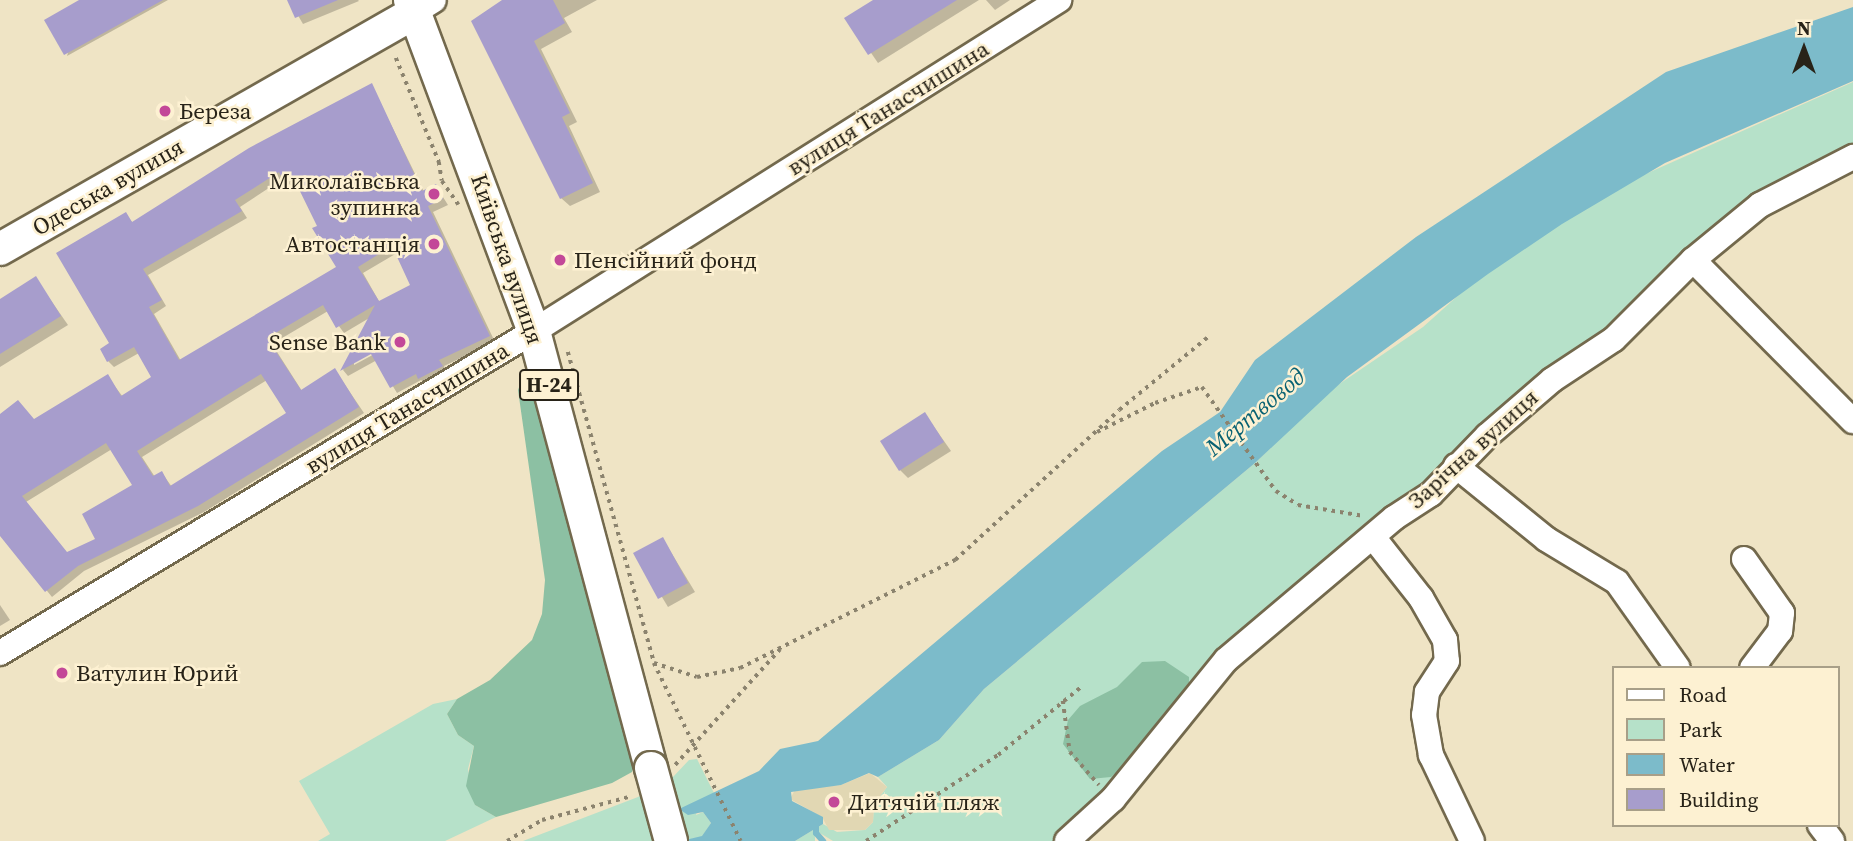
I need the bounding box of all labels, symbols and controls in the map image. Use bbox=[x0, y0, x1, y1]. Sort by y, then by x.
north arrow bbox=[1769, 14, 1839, 84]
text: N bbox=[1797, 15, 1811, 41]
street label: вулиця Танасчишина bbox=[782, 35, 994, 181]
place label: Береза bbox=[179, 97, 251, 125]
marker: Береза bbox=[157, 103, 173, 119]
street label: Одеська вулиця bbox=[28, 133, 188, 241]
place label: Миколаївська зупинка bbox=[269, 167, 420, 221]
street label: Київська вулиця bbox=[465, 170, 549, 348]
marker: Миколаївська зупинка bbox=[426, 186, 442, 202]
place label: Автостанція bbox=[285, 230, 420, 258]
marker: Автостанція bbox=[426, 236, 442, 252]
place label: Пенсійний фонд bbox=[574, 246, 757, 274]
marker: Пенсійний фонд bbox=[552, 252, 568, 268]
place label: Sense Bank bbox=[269, 328, 386, 356]
marker: Sense Bank bbox=[392, 334, 408, 350]
street label: вулиця Танасчишина bbox=[300, 336, 514, 480]
water label: Мертвовод bbox=[1200, 362, 1310, 462]
road number: Н-24 bbox=[518, 368, 580, 402]
street label: Зарічна вулиця bbox=[1402, 383, 1544, 515]
place label: Ватулин Юрий bbox=[76, 659, 239, 687]
marker: Ватулин Юрий bbox=[54, 665, 70, 681]
legend bbox=[1612, 666, 1839, 827]
text: Road bbox=[1679, 680, 1727, 709]
text: Park bbox=[1679, 715, 1722, 744]
text: Water bbox=[1679, 750, 1735, 779]
text: Building bbox=[1679, 785, 1758, 814]
place label: Дитячій пляж bbox=[848, 788, 1000, 816]
marker: Дитячій пляж bbox=[826, 794, 842, 810]

